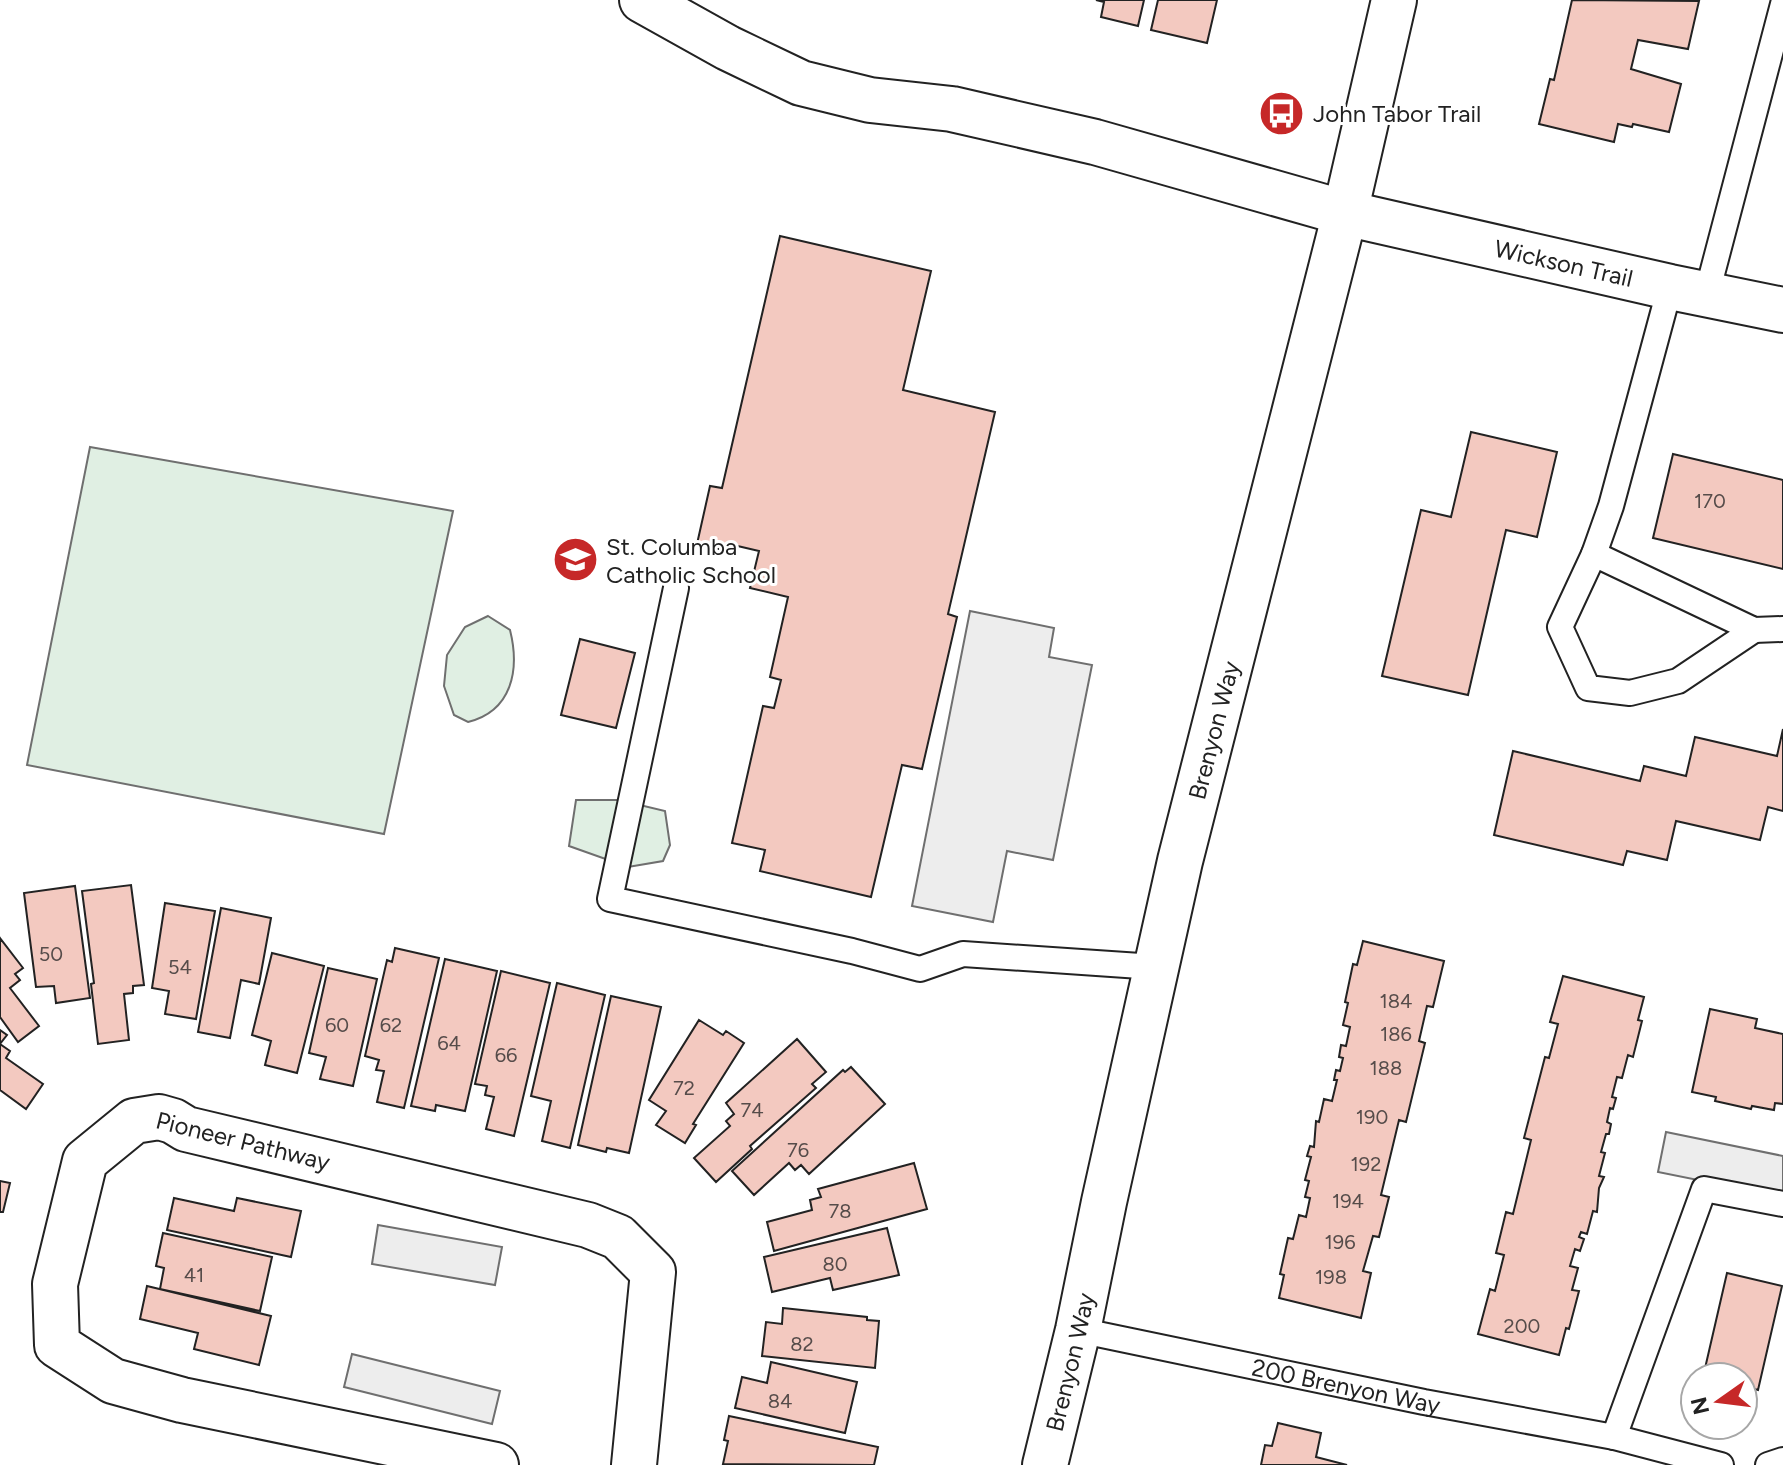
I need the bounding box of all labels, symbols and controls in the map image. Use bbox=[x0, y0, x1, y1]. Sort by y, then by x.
bus stop icon: John Tabor Trail bbox=[1258, 89, 1306, 137]
place label: John Tabor Trail bbox=[1313, 99, 1481, 128]
street label: Wickson Trail bbox=[1492, 233, 1636, 293]
house number: 170 bbox=[1694, 489, 1726, 513]
place label: St. Columba Catholic School bbox=[606, 532, 776, 589]
school or university icon: St. Columba Catholic School bbox=[551, 536, 599, 584]
street label: Brenyon Way bbox=[1182, 658, 1245, 802]
house number: 50 bbox=[39, 942, 63, 966]
house number: 54 bbox=[168, 955, 192, 979]
house number: 184 bbox=[1380, 989, 1412, 1013]
house number: 60 bbox=[325, 1013, 349, 1037]
house number: 62 bbox=[380, 1013, 402, 1037]
house number: 186 bbox=[1380, 1022, 1412, 1046]
house number: 64 bbox=[437, 1031, 461, 1055]
house number: 66 bbox=[495, 1043, 517, 1067]
house number: 188 bbox=[1370, 1056, 1402, 1080]
house number: 72 bbox=[673, 1076, 695, 1100]
house number: 74 bbox=[740, 1098, 764, 1122]
street label: Pioneer Pathway bbox=[153, 1105, 333, 1177]
house number: 190 bbox=[1356, 1105, 1388, 1129]
house number: 76 bbox=[787, 1138, 809, 1162]
house number: 192 bbox=[1351, 1152, 1381, 1176]
house number: 194 bbox=[1332, 1189, 1364, 1213]
house number: 78 bbox=[828, 1199, 852, 1223]
house number: 196 bbox=[1325, 1230, 1355, 1254]
house number: 80 bbox=[822, 1252, 848, 1276]
house number: 41 bbox=[184, 1263, 204, 1287]
house number: 198 bbox=[1315, 1265, 1347, 1289]
street label: Brenyon Way bbox=[1039, 1290, 1100, 1434]
house number: 200 bbox=[1504, 1314, 1540, 1338]
house number: 82 bbox=[790, 1332, 814, 1356]
street label: 200 Brenyon Way bbox=[1249, 1352, 1443, 1419]
north arrow bbox=[1679, 1361, 1759, 1441]
house number: 84 bbox=[768, 1389, 792, 1413]
text: N bbox=[1685, 1394, 1715, 1417]

